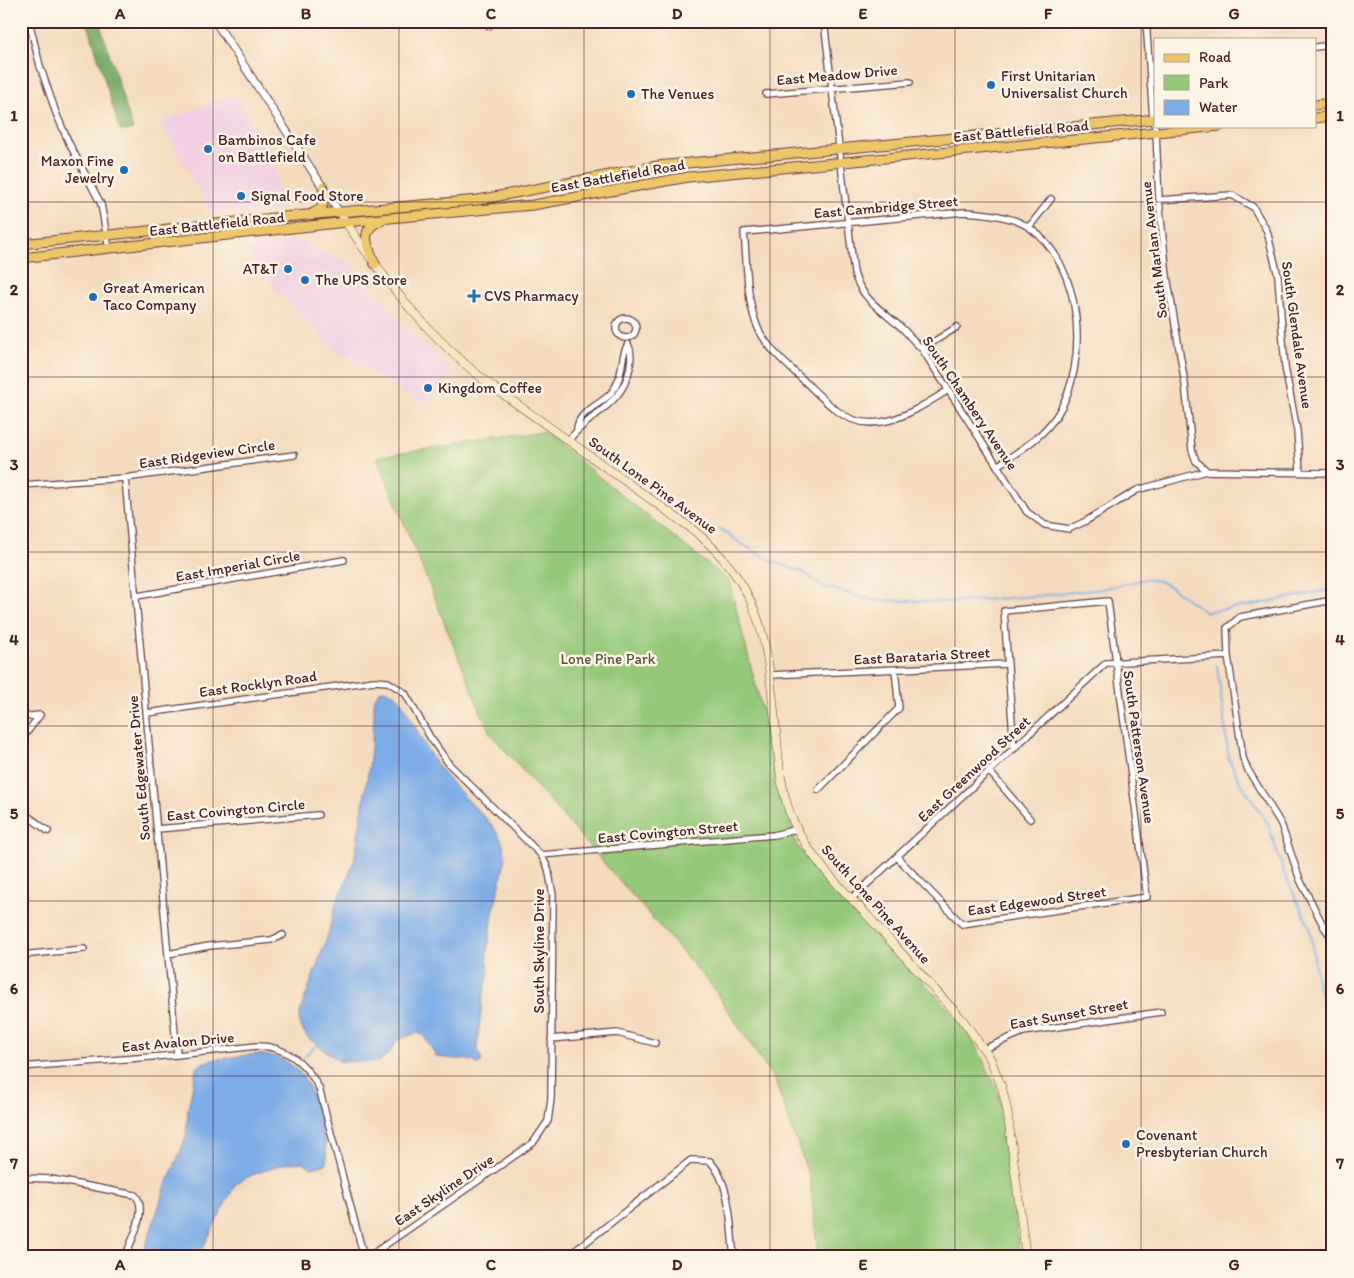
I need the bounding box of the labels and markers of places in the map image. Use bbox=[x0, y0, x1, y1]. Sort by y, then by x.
place label: First Unitarian Universalist Church bbox=[1001, 67, 1128, 102]
marker: First Unitarian Universalist Church bbox=[985, 79, 997, 91]
place label: The Venues bbox=[641, 85, 714, 103]
marker: The Venues bbox=[625, 88, 637, 100]
place label: Bambinos Cafe on Battlefield bbox=[218, 131, 316, 166]
marker: Bambinos Cafe on Battlefield bbox=[202, 143, 214, 155]
place label: Maxon Fine Jewelry bbox=[41, 152, 114, 187]
marker: Maxon Fine Jewelry bbox=[118, 164, 130, 176]
place label: Signal Food Store bbox=[251, 187, 363, 205]
marker: Signal Food Store bbox=[235, 190, 247, 202]
place label: AT&T bbox=[243, 260, 279, 278]
marker: AT&T bbox=[282, 263, 294, 275]
place label: The UPS Store bbox=[315, 271, 407, 289]
marker: The UPS Store bbox=[299, 274, 311, 286]
place label: Great American Taco Company bbox=[103, 279, 205, 314]
place label: CVS Pharmacy bbox=[484, 287, 578, 305]
marker: CVS Pharmacy bbox=[468, 290, 480, 302]
marker: Great American Taco Company bbox=[87, 291, 99, 303]
place label: Kingdom Coffee bbox=[438, 379, 542, 397]
marker: Kingdom Coffee bbox=[422, 382, 434, 394]
place label: Covenant Presbyterian Church bbox=[1136, 1126, 1268, 1161]
marker: Covenant Presbyterian Church bbox=[1120, 1138, 1132, 1150]

